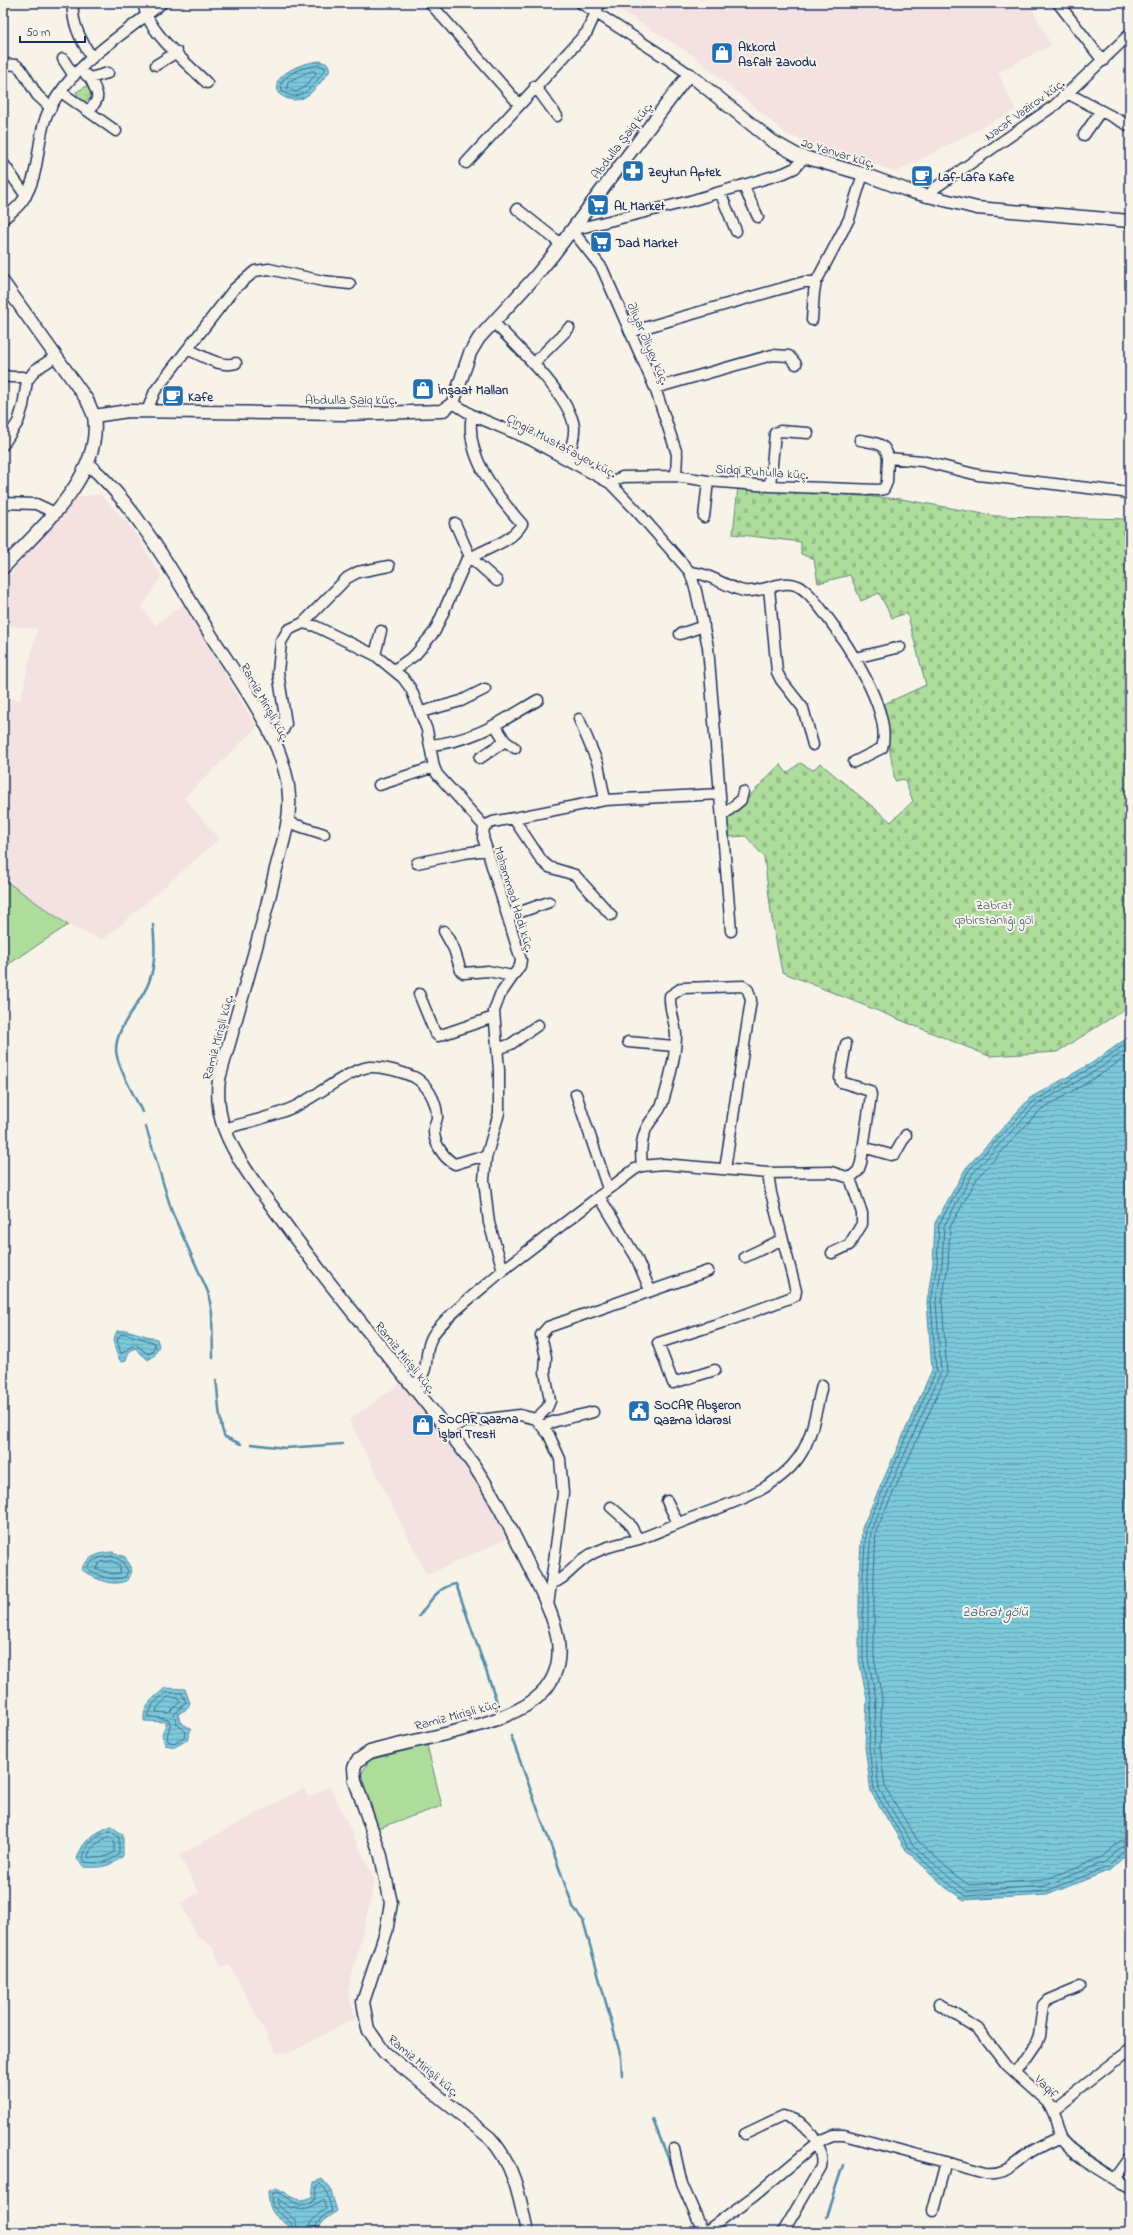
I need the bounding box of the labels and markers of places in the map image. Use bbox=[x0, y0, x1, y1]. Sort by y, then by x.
place label: Akkord Asfalt Zavodu bbox=[738, 38, 817, 72]
shop icon: Akkord Asfalt Zavodu bbox=[709, 40, 735, 66]
pharmacy icon: Zeytun Aptek bbox=[620, 158, 646, 184]
place label: Zeytun Aptek bbox=[648, 163, 721, 184]
cafe icon: Laf-Lafa Kafe bbox=[909, 163, 935, 189]
place label: Laf-Lafa Kafe bbox=[938, 168, 1015, 187]
supermarket icon: AL Market bbox=[585, 192, 611, 218]
place label: AL Market bbox=[614, 197, 666, 216]
supermarket icon: Dad Market bbox=[588, 229, 614, 255]
place label: Dad Market bbox=[615, 234, 679, 253]
shop icon: İnşaat Malları bbox=[410, 376, 436, 402]
place label: İnşaat Malları bbox=[438, 381, 508, 400]
cafe icon: Kafe bbox=[160, 383, 186, 409]
place label: Kafe bbox=[188, 388, 214, 407]
place label: SOCAR Abşeron Qazma İdarəsi bbox=[654, 1396, 742, 1430]
public building icon: SOCAR Abşeron Qazma İdarəsi bbox=[626, 1398, 652, 1424]
place label: SOCAR Qazma İşləri Tresti bbox=[438, 1410, 518, 1444]
shop icon: SOCAR Qazma İşləri Tresti bbox=[410, 1412, 436, 1438]

